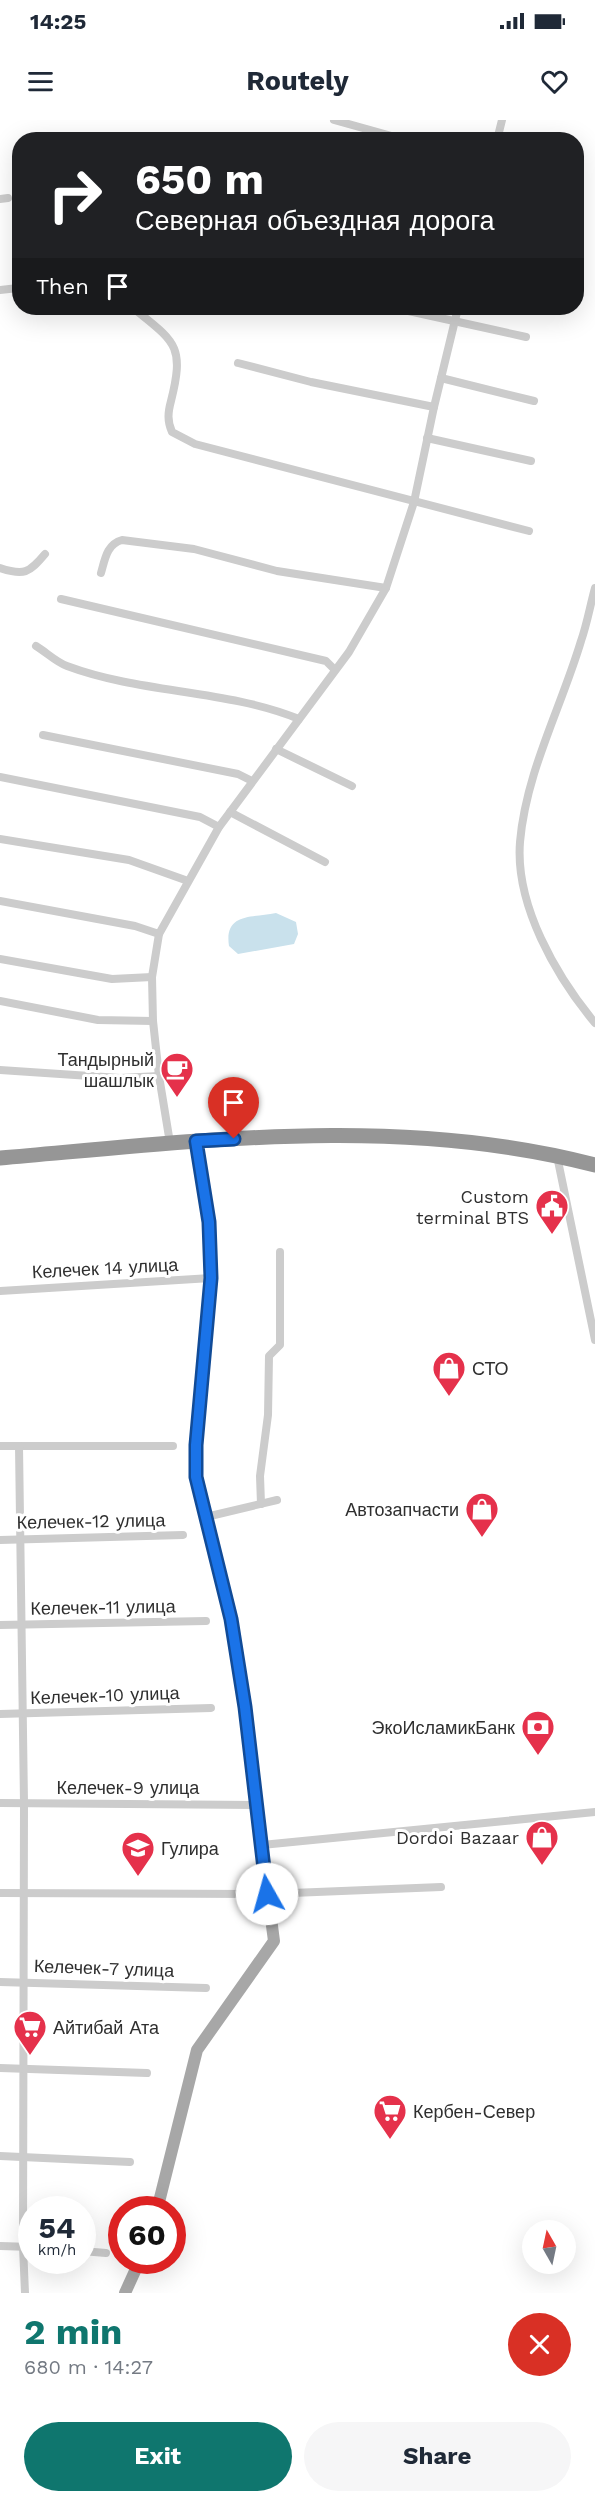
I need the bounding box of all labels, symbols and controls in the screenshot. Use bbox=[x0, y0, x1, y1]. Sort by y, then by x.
text: 14:25 bbox=[30, 9, 86, 34]
icon: menu bbox=[24, 65, 57, 98]
text: Routely bbox=[246, 65, 349, 97]
icon: heart bbox=[538, 65, 571, 98]
text: 650 m bbox=[135, 155, 264, 204]
icon: right bbox=[36, 156, 114, 234]
text: Северная объездная дорога bbox=[135, 205, 495, 237]
icon: arrive bbox=[101, 270, 134, 303]
text: Then bbox=[36, 274, 89, 299]
place label: Тандырный шашлык bbox=[57, 1049, 154, 1091]
cafe icon: Тандырный шашлык bbox=[159, 1051, 195, 1098]
pin bbox=[208, 1077, 259, 1139]
icon: arrive bbox=[217, 1086, 250, 1119]
place label: Custom terminal BTS bbox=[416, 1186, 529, 1228]
public building icon: Custom terminal BTS bbox=[534, 1188, 570, 1235]
street label: Келечек 14 улица bbox=[31, 1254, 180, 1282]
shop icon: СТО bbox=[431, 1350, 467, 1397]
place label: СТО bbox=[472, 1358, 509, 1379]
shop icon: Автозапчасти bbox=[464, 1491, 500, 1538]
place label: Автозапчасти bbox=[345, 1499, 459, 1520]
street label: Келечек-12 улица bbox=[16, 1509, 166, 1533]
street label: Келечек-11 улица bbox=[30, 1595, 177, 1619]
street label: Келечек-10 улица bbox=[30, 1682, 181, 1708]
bank icon: ЭкоИсламикБанк bbox=[520, 1709, 556, 1756]
place label: ЭкоИсламикБанк bbox=[372, 1717, 515, 1738]
street label: Келечек-9 улица bbox=[57, 1777, 200, 1798]
shop icon: Dordoi Bazaar bbox=[524, 1819, 560, 1866]
place label: Dordoi Bazaar bbox=[396, 1827, 519, 1848]
school or university icon: Гулира bbox=[120, 1830, 156, 1877]
place label: Гулира bbox=[161, 1838, 220, 1859]
position arrow bbox=[235, 1862, 299, 1926]
street label: Келечек-7 улица bbox=[33, 1955, 175, 1981]
supermarket icon: Айтибай Ата bbox=[12, 2009, 48, 2056]
place label: Айтибай Ата bbox=[53, 2017, 160, 2038]
supermarket icon: Кербен-Север bbox=[372, 2093, 408, 2140]
place label: Кербен-Север bbox=[413, 2101, 535, 2122]
speed limit sign: 60 bbox=[108, 2196, 186, 2274]
text: 54 bbox=[39, 2210, 75, 2245]
north arrow bbox=[522, 2220, 576, 2274]
map controls bbox=[522, 2220, 576, 2274]
text: km/h bbox=[38, 2241, 76, 2259]
text: 2 min bbox=[24, 2311, 122, 2353]
button: close bbox=[508, 2313, 571, 2376]
text: 680 m · 14:27 bbox=[24, 2355, 153, 2379]
button: Exit bbox=[24, 2422, 292, 2491]
button: Share bbox=[304, 2422, 571, 2491]

